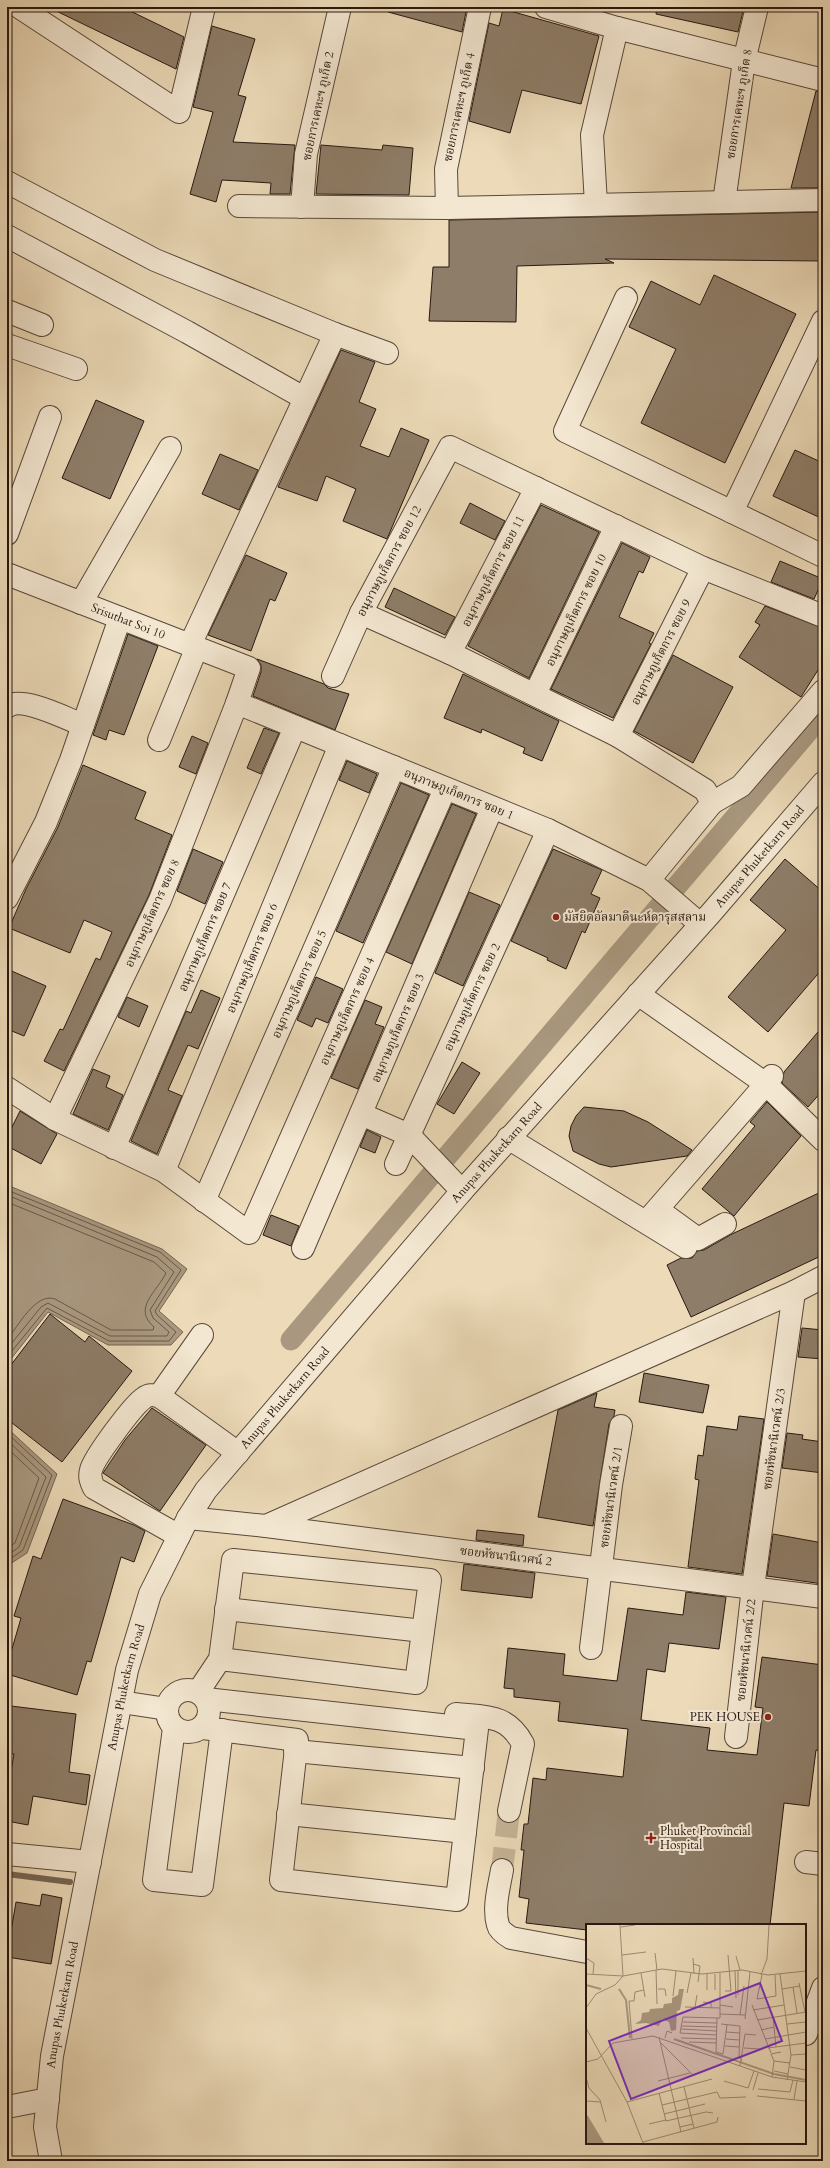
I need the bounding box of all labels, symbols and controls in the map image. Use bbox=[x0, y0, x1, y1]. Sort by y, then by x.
street label: ซอยการเคหะฯ ภูเก็ต 8 bbox=[722, 48, 756, 160]
street label: ซอยการเคหะฯ ภูเก็ต 2 bbox=[299, 50, 337, 162]
street label: ซอยการเคหะฯ ภูเก็ต 4 bbox=[440, 51, 478, 163]
street label: อนุภาษภูเก็ตการ ซอย 12 bbox=[353, 503, 425, 619]
street label: อนุภาษภูเก็ตการ ซอย 11 bbox=[458, 513, 528, 629]
street label: อนุภาษภูเก็ตการ ซอย 10 bbox=[542, 551, 610, 669]
street label: อนุภาษภูเก็ตการ ซอย 9 bbox=[627, 596, 695, 708]
street label: Srisuthat Soi 10 bbox=[89, 599, 168, 643]
street label: อนุภาษภูเก็ตการ ซอย 1 bbox=[402, 765, 516, 823]
street label: Anupas Phuketkarn Road bbox=[711, 802, 808, 911]
street label: อนุภาษภูเก็ตการ ซอย 8 bbox=[121, 856, 183, 970]
street label: อนุภาษภูเก็ตการ ซอย 7 bbox=[175, 880, 235, 994]
street label: อนุภาษภูเก็ตการ ซอย 6 bbox=[223, 901, 281, 1015]
place label: มัสยิดอัลมาดีนะห์ดารุสสลาม bbox=[564, 909, 706, 925]
marker: มัสยิดอัลมาดีนะห์ดารุสสลาม bbox=[551, 912, 561, 922]
street label: อนุภาษภูเก็ตการ ซอย 5 bbox=[268, 927, 330, 1041]
street label: อนุภาษภูเก็ตการ ซอย 2 bbox=[440, 941, 504, 1053]
street label: อนุภาษภูเก็ตการ ซอย 4 bbox=[316, 954, 378, 1068]
street label: อนุภาษภูเก็ตการ ซอย 3 bbox=[368, 971, 428, 1085]
street label: Anupas Phuketkarn Road bbox=[447, 1099, 546, 1206]
street label: Anupas Phuketkarn Road bbox=[237, 1343, 333, 1452]
street label: ซอยหัชนานิเวศน์ 2/3 bbox=[759, 1387, 789, 1491]
street label: ซอยหัชนานิเวศน์ 2/1 bbox=[596, 1445, 626, 1549]
street label: ซอยหัชนานิเวศน์ 2 bbox=[459, 1542, 553, 1570]
street label: ซอยหัชนานิเวศน์ 2/2 bbox=[733, 1598, 759, 1702]
street label: Anupas Phuketkarn Road bbox=[104, 1622, 149, 1752]
place label: PEK HOUSE bbox=[690, 1709, 760, 1725]
marker: PEK HOUSE bbox=[763, 1712, 773, 1722]
place label: Phuket Provincial Hospital bbox=[660, 1823, 750, 1853]
marker: Phuket Provincial Hospital bbox=[645, 1832, 657, 1844]
inset map bbox=[586, 1924, 806, 2144]
street label: Anupas Phuketkarn Road bbox=[43, 1939, 82, 2069]

